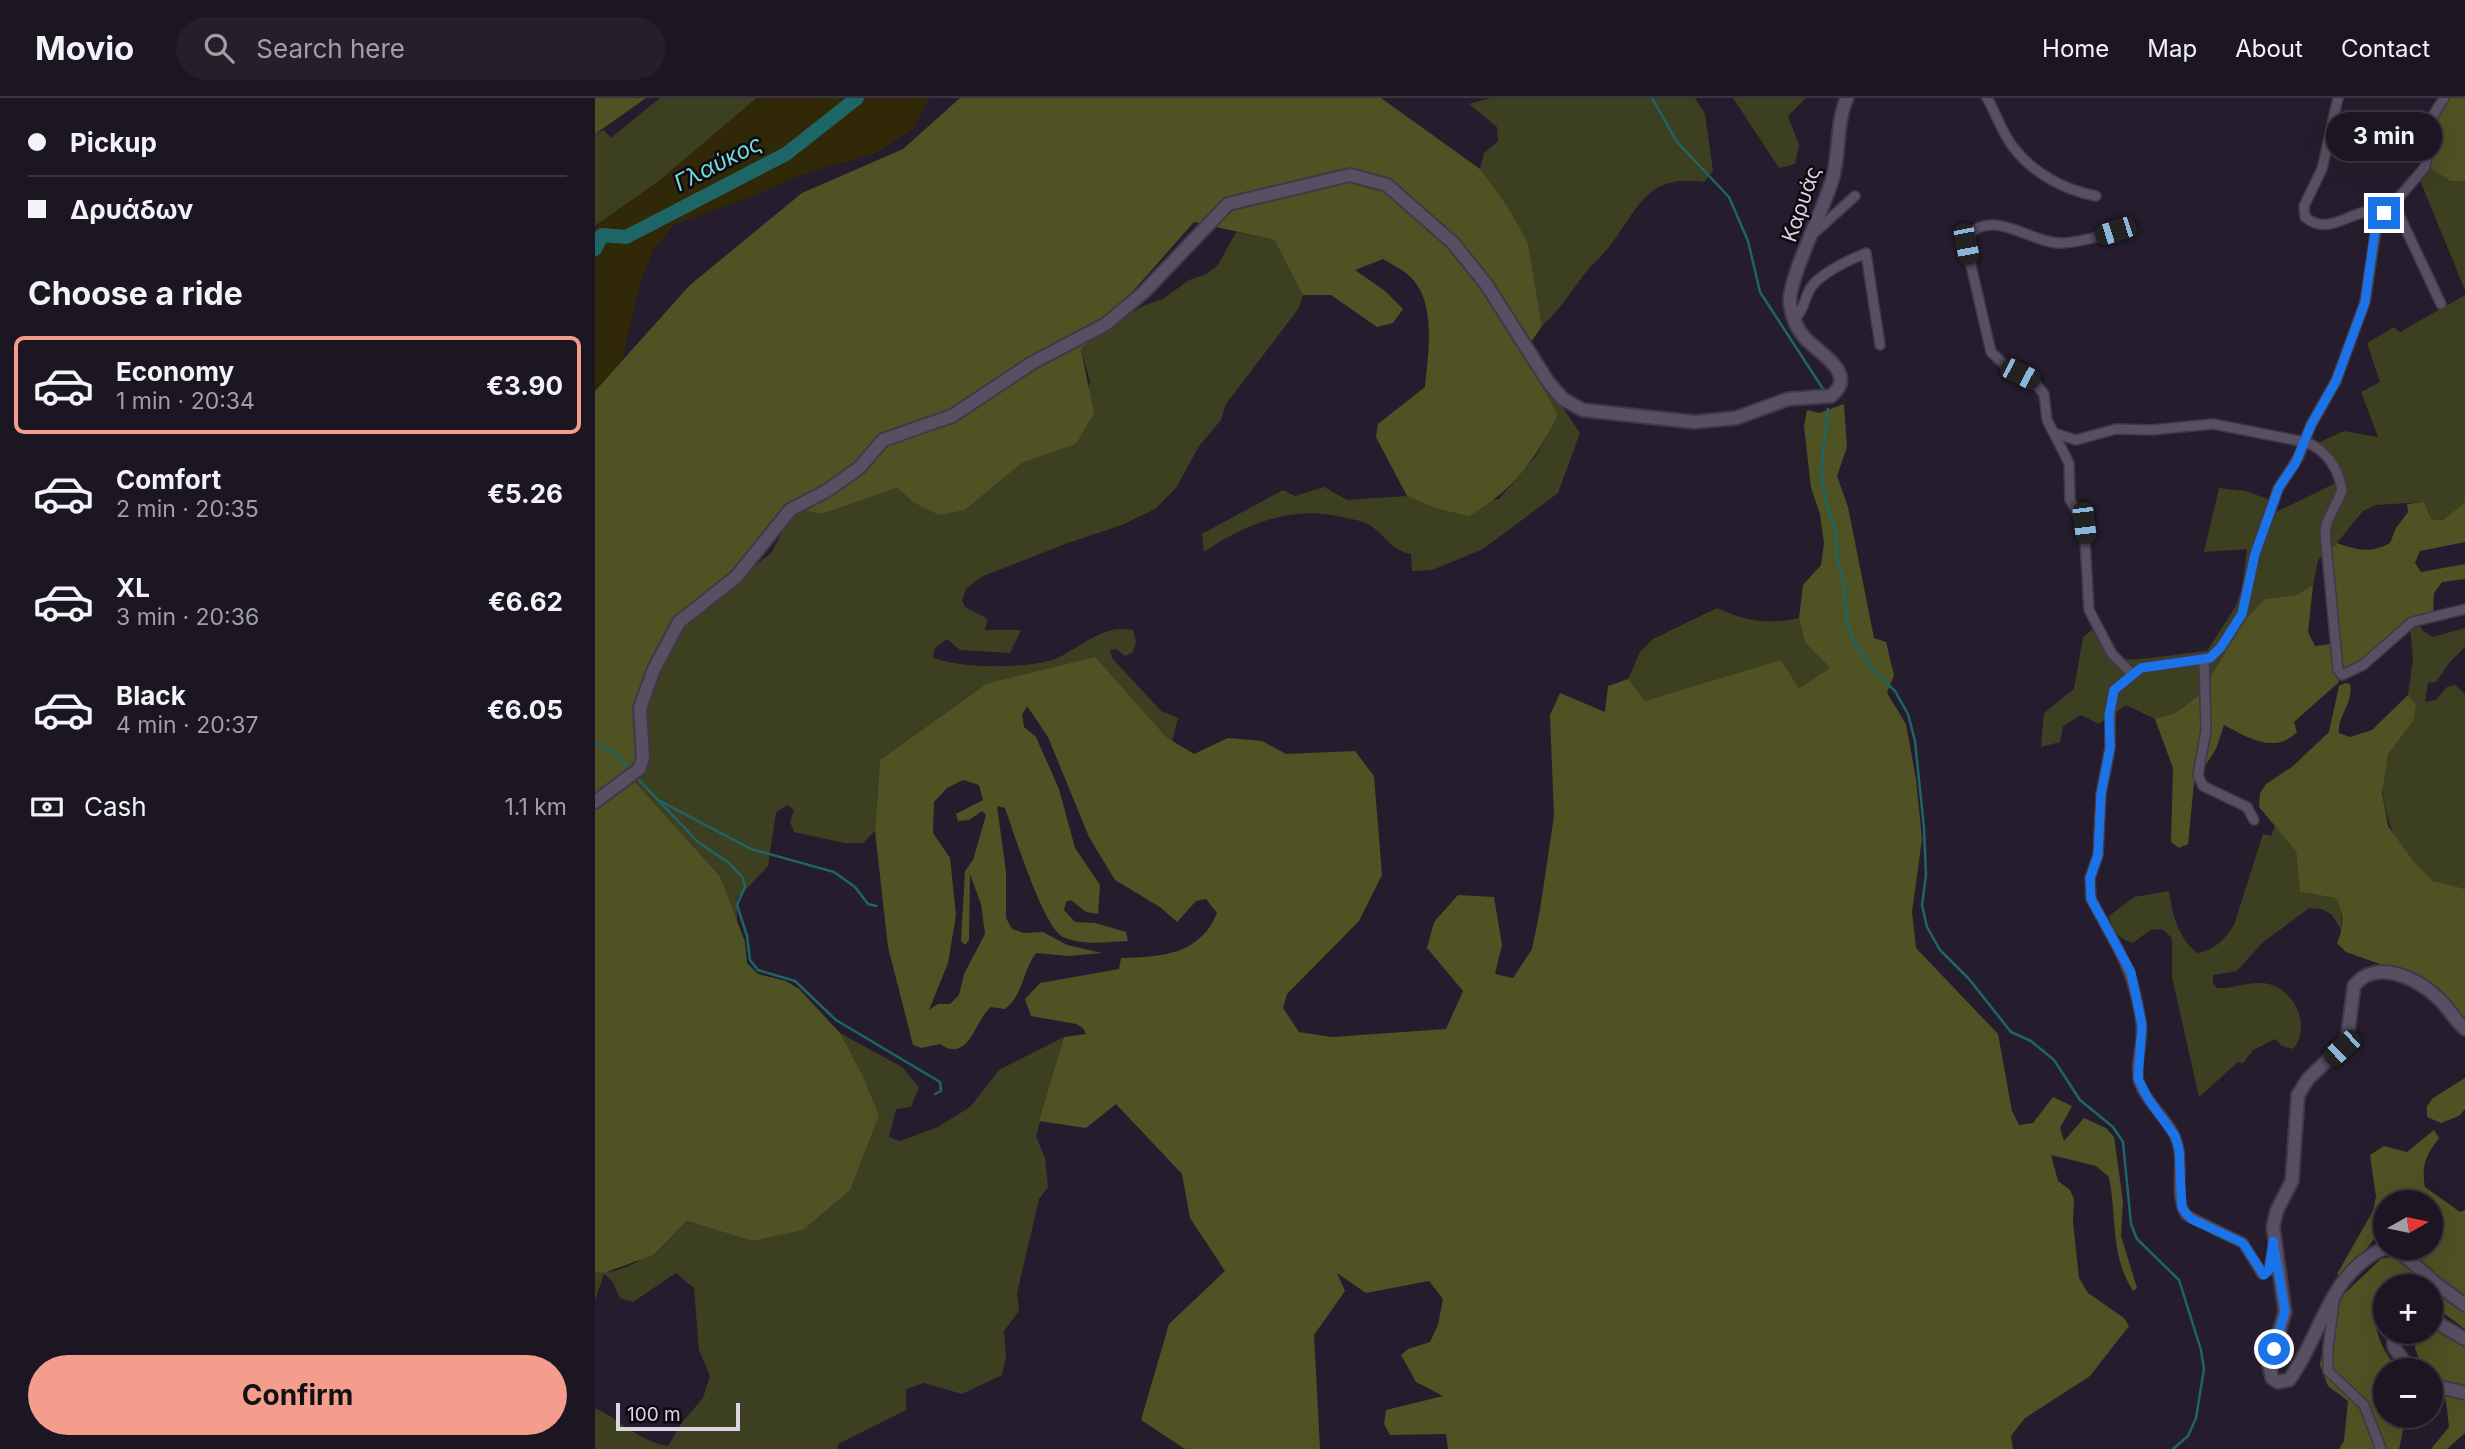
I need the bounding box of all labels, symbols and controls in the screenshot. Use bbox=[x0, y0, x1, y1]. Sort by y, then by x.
search box bbox=[176, 17, 666, 80]
text: Movio bbox=[35, 28, 134, 68]
icon: search bbox=[200, 29, 238, 67]
text: Search here bbox=[256, 33, 405, 64]
text: Home bbox=[2042, 34, 2109, 63]
text: Map bbox=[2147, 34, 2197, 63]
text: About bbox=[2235, 34, 2303, 63]
text: Contact bbox=[2341, 34, 2430, 63]
callout: 3 min bbox=[2326, 111, 2442, 160]
text: 3 min bbox=[2353, 122, 2415, 150]
text: Pickup bbox=[70, 127, 157, 158]
water label: Γλαύκος bbox=[669, 129, 767, 197]
street label: Καρυάς bbox=[1776, 163, 1826, 245]
text: Δρυάδων bbox=[70, 194, 193, 225]
route end bbox=[2368, 197, 2400, 229]
car bbox=[2092, 215, 2139, 247]
car bbox=[1952, 221, 1981, 267]
text: Choose a ride bbox=[28, 274, 243, 313]
icon: car bbox=[32, 354, 95, 417]
car bbox=[1997, 355, 2044, 393]
text: Economy bbox=[116, 356, 234, 387]
text: €3.90 bbox=[486, 370, 563, 401]
text: 1 min · 20:34 bbox=[116, 387, 255, 415]
icon: car bbox=[32, 462, 95, 525]
text: Comfort bbox=[116, 464, 221, 495]
text: €5.26 bbox=[487, 478, 563, 509]
text: 2 min · 20:35 bbox=[116, 495, 259, 523]
car bbox=[2072, 501, 2097, 545]
icon: car bbox=[32, 570, 95, 633]
text: XL bbox=[116, 572, 150, 603]
text: €6.62 bbox=[488, 586, 563, 617]
text: 3 min · 20:36 bbox=[116, 603, 259, 631]
icon: car bbox=[32, 678, 95, 741]
text: Black bbox=[116, 680, 186, 711]
text: €6.05 bbox=[487, 694, 563, 725]
text: 4 min · 20:37 bbox=[116, 711, 259, 739]
icon: cash bbox=[28, 788, 66, 826]
text: Cash bbox=[84, 791, 147, 822]
text: 1.1 km bbox=[504, 793, 567, 821]
car bbox=[2320, 1026, 2365, 1070]
north arrow bbox=[2373, 1190, 2443, 1260]
map controls bbox=[2373, 1190, 2443, 1428]
button: + bbox=[2373, 1274, 2443, 1344]
route start bbox=[2258, 1333, 2290, 1365]
button: Confirm bbox=[28, 1355, 567, 1435]
button: − bbox=[2373, 1358, 2443, 1428]
scale bar bbox=[616, 1400, 740, 1432]
text: 100 m bbox=[627, 1403, 681, 1426]

